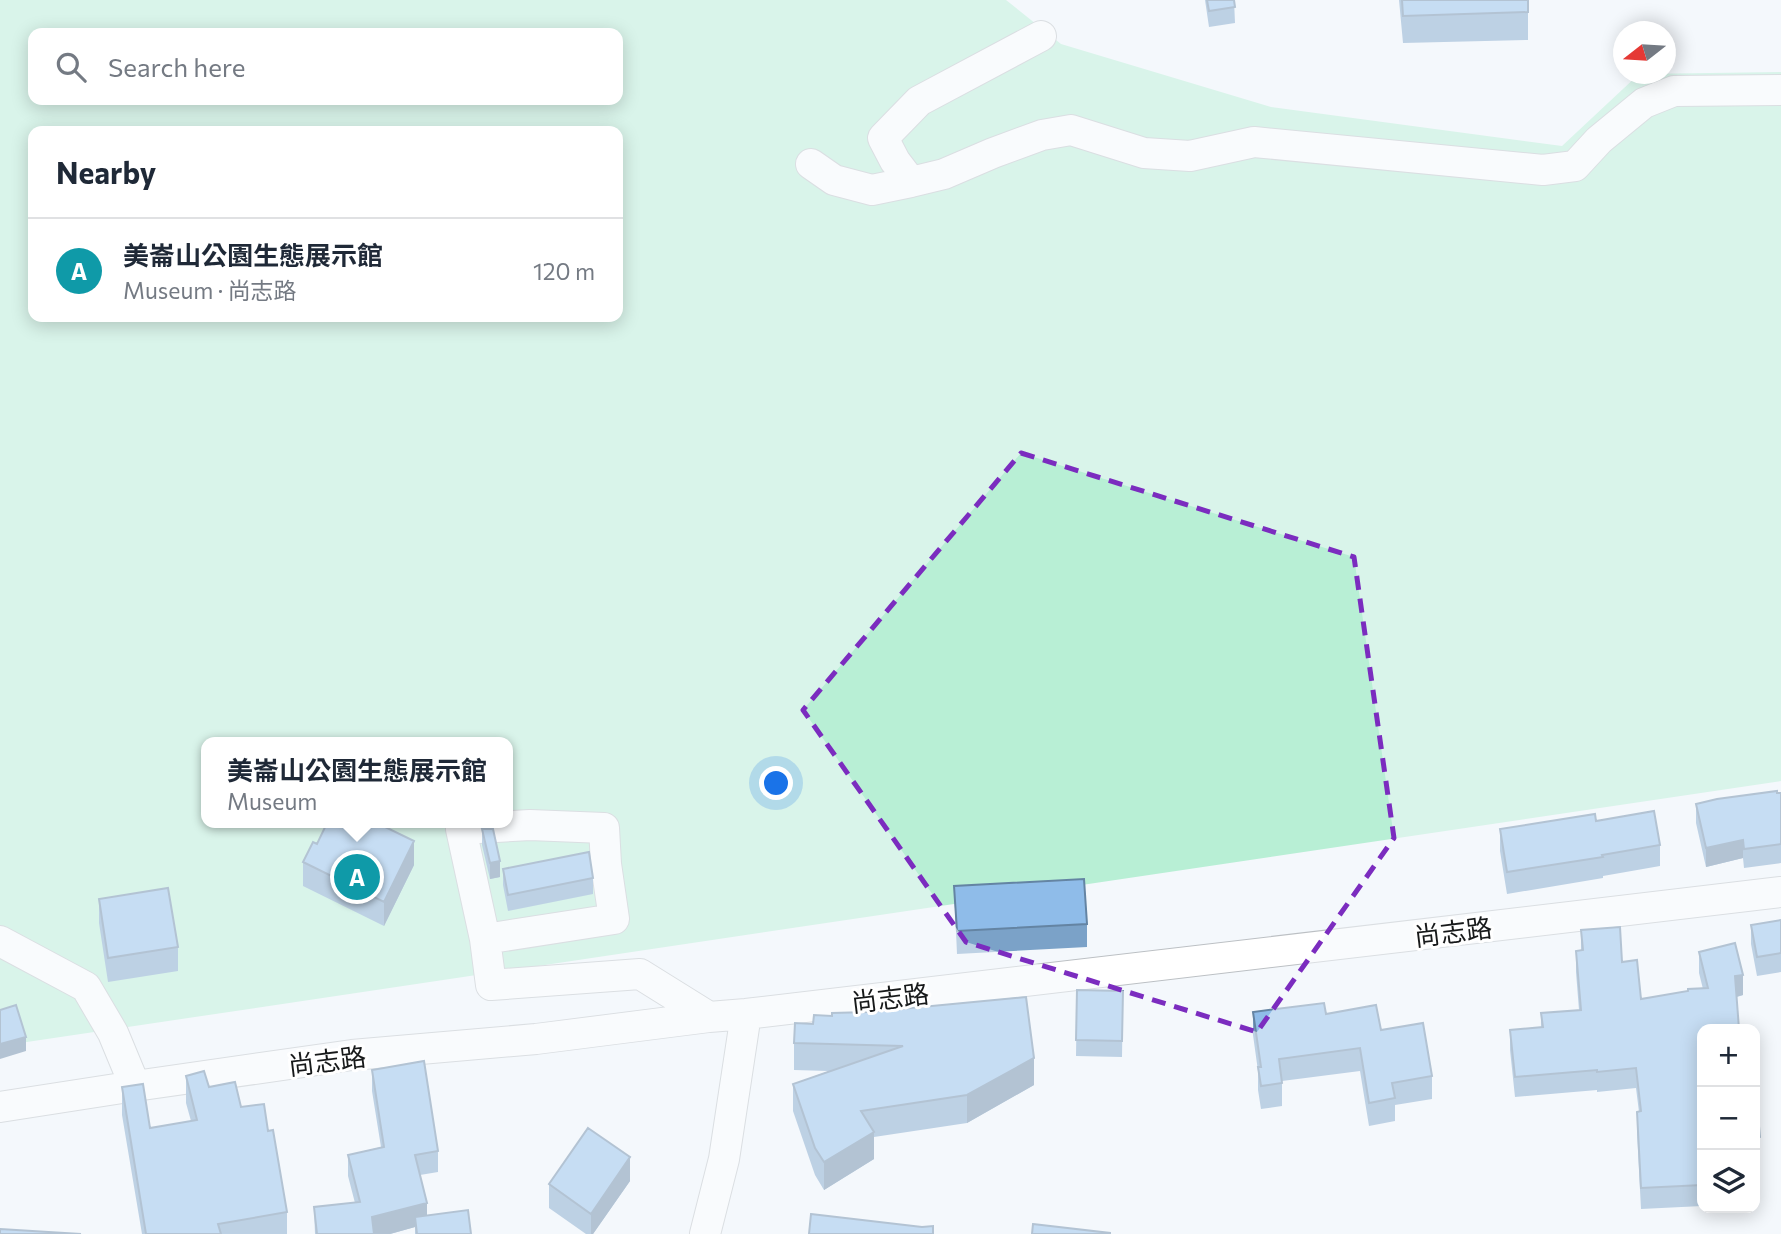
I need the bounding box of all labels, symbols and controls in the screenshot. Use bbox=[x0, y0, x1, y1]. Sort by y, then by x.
north arrow bbox=[1613, 21, 1676, 84]
search box bbox=[28, 28, 623, 105]
icon: search bbox=[52, 48, 90, 86]
text: Search here bbox=[108, 51, 246, 82]
text: Nearby bbox=[56, 153, 156, 190]
text: 美崙山公園生態展示館 bbox=[123, 239, 383, 270]
text: A bbox=[71, 257, 87, 285]
text: 120 m bbox=[533, 257, 595, 285]
text: Museum · 尚志路 bbox=[123, 276, 297, 304]
popup bbox=[201, 737, 513, 828]
text: 美崙山公園生態展示館 bbox=[227, 754, 487, 785]
your location bbox=[759, 766, 793, 800]
text: Museum bbox=[227, 787, 317, 815]
pin: A bbox=[334, 851, 380, 903]
street label: 尚志路 bbox=[1412, 911, 1494, 951]
street label: 尚志路 bbox=[849, 977, 931, 1017]
map controls bbox=[1697, 1024, 1760, 1213]
button: + bbox=[1697, 1024, 1760, 1087]
street label: 尚志路 bbox=[286, 1040, 368, 1080]
button: − bbox=[1697, 1087, 1760, 1150]
button: layers bbox=[1697, 1150, 1760, 1213]

